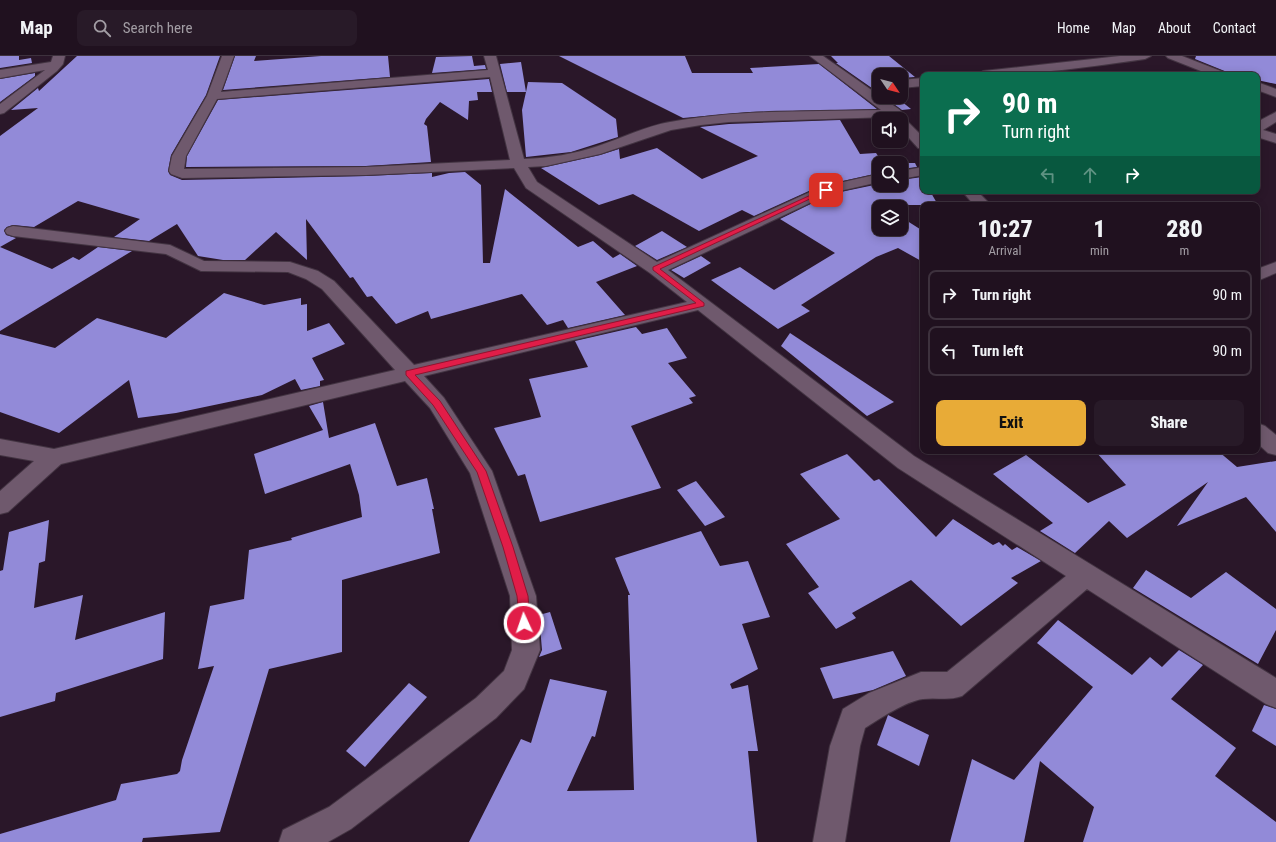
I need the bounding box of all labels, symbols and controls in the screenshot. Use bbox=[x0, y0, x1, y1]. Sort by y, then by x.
search box bbox=[77, 10, 357, 46]
text: Map bbox=[20, 16, 53, 39]
icon: search bbox=[91, 17, 113, 39]
text: Search here bbox=[123, 19, 193, 37]
text: Home bbox=[1057, 20, 1090, 36]
text: Map bbox=[1112, 20, 1136, 36]
text: About bbox=[1158, 20, 1191, 36]
text: Contact bbox=[1213, 20, 1256, 36]
north arrow bbox=[872, 68, 908, 104]
map controls bbox=[872, 68, 908, 236]
text: 90 m bbox=[1002, 87, 1058, 120]
icon: right bbox=[936, 88, 988, 140]
button: sound bbox=[872, 112, 908, 148]
text: Turn right bbox=[1002, 121, 1070, 142]
button: search bbox=[872, 156, 908, 192]
icon: left bbox=[1037, 164, 1059, 186]
icon: ahead bbox=[1079, 164, 1101, 186]
icon: right bbox=[1121, 164, 1143, 186]
pin bbox=[809, 173, 843, 207]
icon: arrive bbox=[815, 179, 837, 201]
button: layers bbox=[872, 200, 908, 236]
text: 10:27 bbox=[977, 215, 1033, 243]
text: 1 bbox=[1093, 215, 1106, 243]
text: 280 bbox=[1166, 215, 1203, 243]
text: Arrival bbox=[988, 243, 1022, 258]
text: min bbox=[1090, 243, 1109, 258]
text: m bbox=[1180, 243, 1189, 258]
icon: right bbox=[938, 284, 960, 306]
text: Turn right bbox=[972, 286, 1031, 304]
text: 90 m bbox=[1212, 286, 1242, 304]
icon: left bbox=[938, 340, 960, 362]
text: Turn left bbox=[972, 342, 1023, 360]
text: 90 m bbox=[1212, 342, 1242, 360]
button: Exit bbox=[936, 400, 1086, 446]
button: Share bbox=[1094, 400, 1244, 446]
position arrow bbox=[503, 602, 545, 644]

